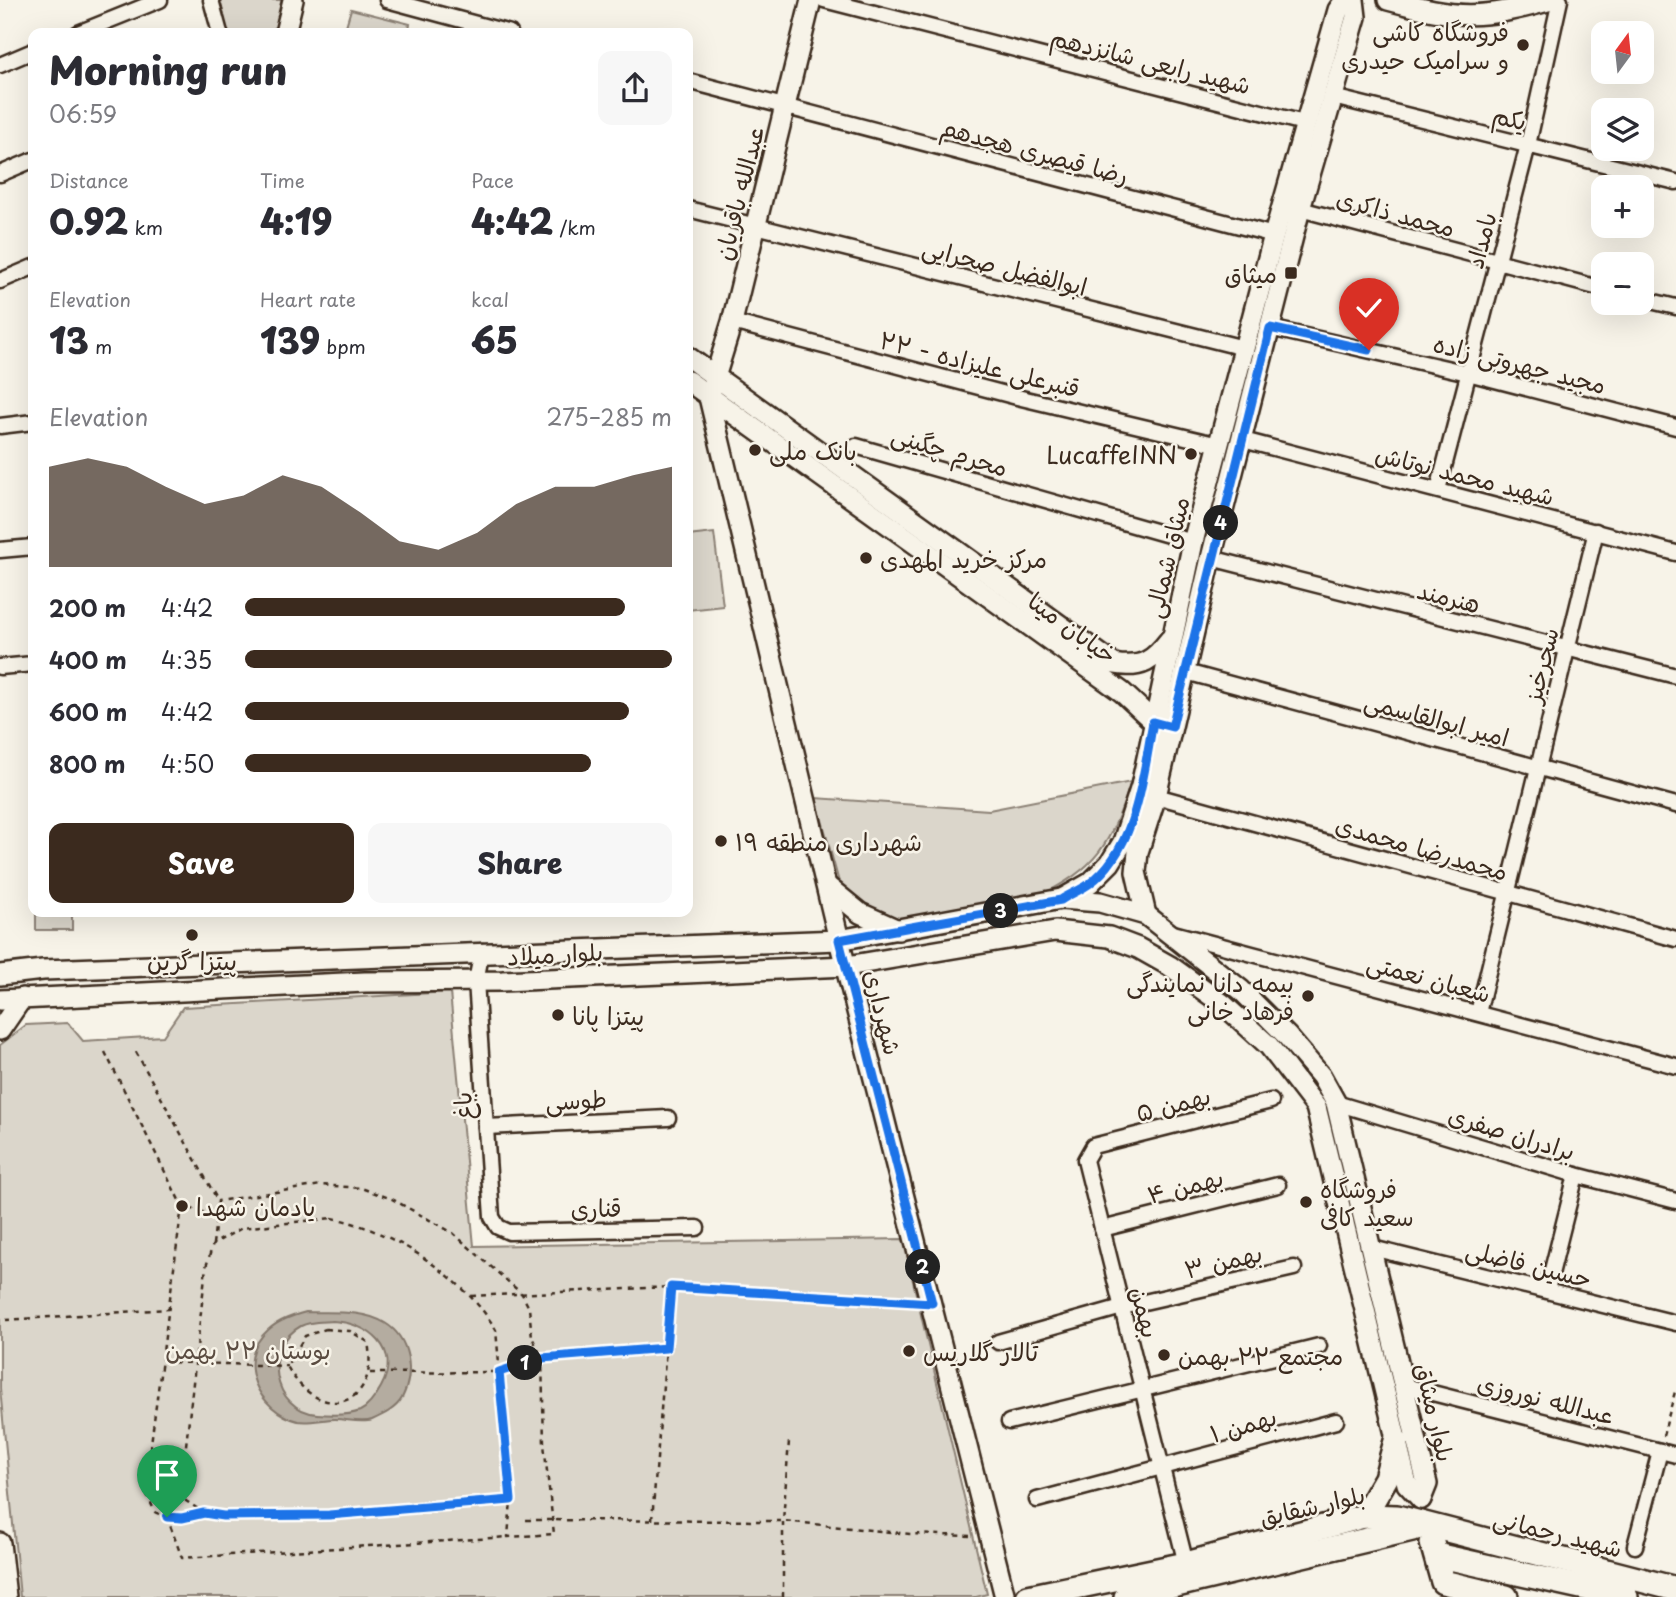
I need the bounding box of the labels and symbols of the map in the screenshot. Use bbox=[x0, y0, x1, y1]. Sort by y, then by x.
place label: فروشگاه کاشی و سرامیک حیدری bbox=[1341, 13, 1509, 77]
street label: شهید رابعی شانزدهم bbox=[1047, 18, 1255, 104]
north arrow bbox=[1591, 21, 1654, 84]
marker: فروشگاه کاشی و سرامیک حیدری bbox=[1515, 37, 1531, 53]
street label: یکم bbox=[1489, 95, 1531, 141]
street label: رضا قیصری هجدهم bbox=[937, 108, 1133, 194]
street label: عبدالله باقریان bbox=[704, 122, 772, 264]
street label: محمد ذاکری bbox=[1333, 179, 1459, 245]
street label: بامداد bbox=[1455, 208, 1505, 272]
street label: ابوالفضل صحرایی bbox=[919, 228, 1091, 304]
place label: میثاق bbox=[1225, 255, 1277, 291]
marker: میثاق bbox=[1283, 265, 1299, 281]
pin bbox=[1339, 278, 1399, 350]
street label: قنبرعلی علیزاده - ۲۲ bbox=[876, 321, 1084, 405]
street label: مجید جهروتی زاده bbox=[1430, 324, 1610, 402]
street label: محرم چگینی bbox=[887, 415, 1013, 487]
place label: بانک ملی bbox=[769, 432, 857, 468]
street label: شهید محمد نوتاش bbox=[1372, 434, 1558, 514]
place label: LucaffeINN bbox=[1046, 436, 1177, 472]
marker: بانک ملی bbox=[747, 442, 763, 458]
marker: LucaffeINN bbox=[1183, 446, 1199, 462]
street label: میثاق شمالی bbox=[1135, 493, 1197, 621]
pin: 4 bbox=[1204, 505, 1238, 540]
place label: مرکز خرید المهدی bbox=[880, 540, 1047, 576]
marker: مرکز خرید المهدی bbox=[858, 550, 874, 566]
street label: هنرمند bbox=[1414, 571, 1484, 621]
street label: خیابان مینا bbox=[1021, 582, 1125, 672]
street label: سحرخیز bbox=[1513, 624, 1567, 708]
street label: امیر ابوالقاسمی bbox=[1361, 681, 1513, 755]
street label: محمدرضا محمدی bbox=[1332, 805, 1512, 889]
place label: شهرداری منطقه ۱۹ bbox=[735, 823, 922, 859]
marker: شهرداری منطقه ۱۹ bbox=[713, 833, 729, 849]
pin: 3 bbox=[984, 894, 1018, 928]
marker: پیتزا گرین bbox=[184, 927, 200, 943]
street label: بلوار میلاد bbox=[506, 933, 604, 973]
place label: پیتزا گرین bbox=[147, 942, 237, 978]
street label: شعبان نعمتی bbox=[1363, 943, 1495, 1011]
place label: بیمه دانا نمایندگی فرهاد خانی bbox=[1126, 964, 1294, 1028]
street label: شهرداری bbox=[856, 966, 912, 1058]
marker: بیمه دانا نمایندگی فرهاد خانی bbox=[1300, 988, 1316, 1004]
place label: پیتزا پانا bbox=[572, 997, 644, 1033]
marker: پیتزا پانا bbox=[550, 1007, 566, 1023]
street label: بهمن ۵ bbox=[1132, 1076, 1214, 1130]
street label: طوسی bbox=[544, 1079, 608, 1119]
street label: باغ bbox=[443, 1091, 482, 1121]
street label: برادران صفری bbox=[1444, 1096, 1580, 1168]
street label: بهمن ۴ bbox=[1143, 1158, 1227, 1212]
place label: فروشگاه سعید کافی bbox=[1320, 1170, 1414, 1234]
place label: یادمان شهدا bbox=[196, 1188, 316, 1224]
street label: قناری bbox=[570, 1189, 622, 1225]
marker: فروشگاه سعید کافی bbox=[1298, 1194, 1314, 1210]
marker: یادمان شهدا bbox=[174, 1198, 190, 1214]
street label: حسین فاضلی bbox=[1462, 1230, 1596, 1296]
street label: بهمن ۳ bbox=[1180, 1234, 1266, 1286]
pin: 2 bbox=[906, 1250, 940, 1284]
street label: بهمن bbox=[1122, 1283, 1170, 1341]
park label: بوستان ۲۲ بهمن bbox=[165, 1331, 331, 1367]
place label: تالار گلاریس bbox=[923, 1333, 1039, 1369]
place label: مجتمع ۲۲ بهمن bbox=[1178, 1337, 1343, 1374]
marker: تالار گلاریس bbox=[901, 1343, 917, 1359]
pin: 1 bbox=[508, 1346, 542, 1380]
marker: مجتمع ۲۲ بهمن bbox=[1156, 1347, 1172, 1363]
street label: بلوار میثاق bbox=[1407, 1359, 1465, 1465]
street label: عبدالله نوروزی bbox=[1474, 1364, 1618, 1432]
street label: بهمن ۱ bbox=[1205, 1397, 1281, 1451]
pin bbox=[137, 1445, 197, 1517]
street label: بلوار شقایق bbox=[1256, 1475, 1368, 1535]
street label: شهید رحمانی bbox=[1490, 1499, 1626, 1565]

